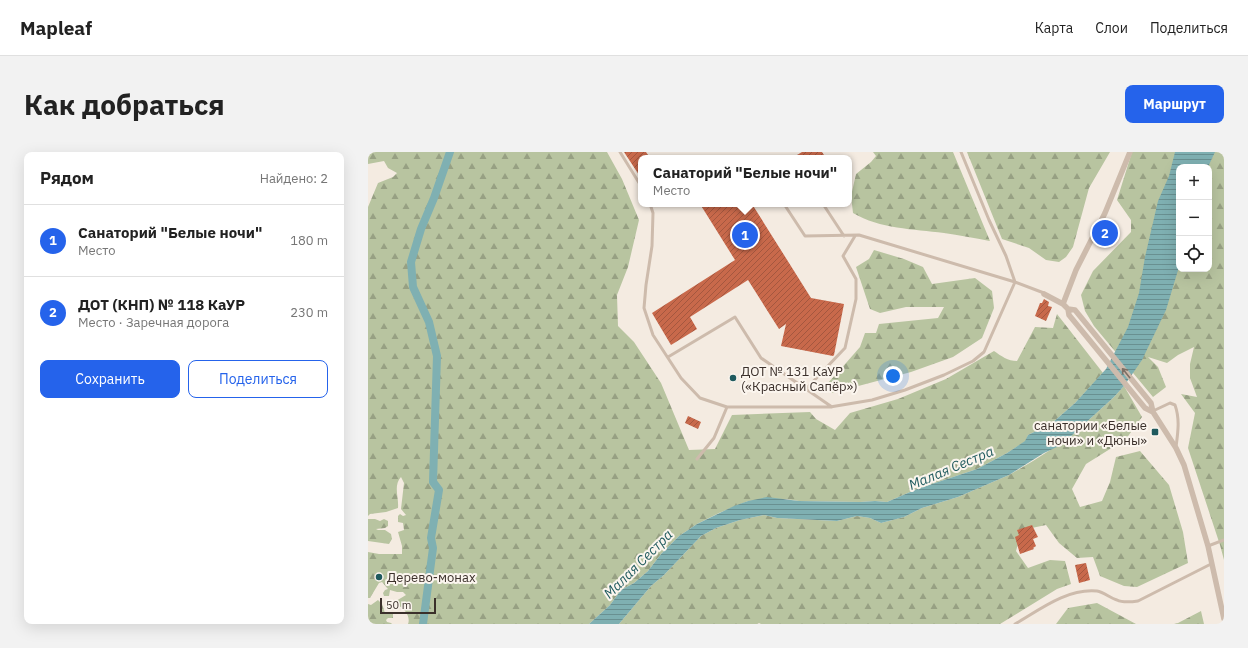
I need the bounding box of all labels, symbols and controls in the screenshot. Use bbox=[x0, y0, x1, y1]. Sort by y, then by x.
text: Mapleaf bbox=[20, 16, 92, 40]
text: Карта bbox=[1035, 19, 1073, 37]
text: Слои bbox=[1095, 19, 1128, 37]
text: Поделиться bbox=[1150, 19, 1228, 37]
button: Маршрут bbox=[1125, 85, 1224, 123]
text: Как добраться bbox=[24, 86, 225, 123]
popup bbox=[638, 155, 852, 207]
text: Санаторий "Белые ночи" bbox=[653, 163, 837, 182]
map controls bbox=[1176, 164, 1212, 272]
button: + bbox=[1176, 164, 1212, 200]
text: Рядом bbox=[40, 167, 94, 189]
text: Найдено: 2 bbox=[260, 170, 328, 187]
text: Место bbox=[653, 182, 690, 199]
button: − bbox=[1176, 200, 1212, 236]
pin: 2 bbox=[1092, 218, 1118, 248]
pin: 1 bbox=[732, 220, 758, 250]
text: Санаторий "Белые ночи" bbox=[78, 223, 262, 242]
text: 1 bbox=[49, 232, 57, 249]
text: 180 m bbox=[290, 232, 328, 249]
button: locate bbox=[1176, 236, 1212, 272]
text: Место bbox=[78, 242, 116, 259]
text: ДОТ (КНП) № 118 КаУР bbox=[78, 295, 245, 314]
text: 2 bbox=[49, 304, 57, 321]
text: 230 m bbox=[290, 304, 328, 321]
text: Место · Заречная дорога bbox=[78, 314, 229, 331]
button: Сохранить bbox=[40, 360, 180, 398]
button: Поделиться bbox=[188, 360, 328, 398]
place label: ДОТ № 131 КаУР («Красный Сапёр») bbox=[741, 363, 858, 395]
your location bbox=[883, 366, 903, 386]
one-way arrow bbox=[1122, 367, 1131, 378]
marker: ДОТ № 131 КаУР («Красный Сапёр») bbox=[728, 373, 738, 383]
place label: санатории «Белые ночи» и «Дюны» bbox=[1034, 417, 1147, 449]
marker: санатории «Белые ночи» и «Дюны» bbox=[1150, 427, 1160, 437]
water label: Малая Сестра bbox=[906, 442, 996, 494]
water label: Малая Сестра bbox=[600, 526, 676, 602]
place label: Дерево-монах bbox=[387, 569, 476, 586]
marker: Дерево-монах bbox=[374, 572, 384, 582]
scale bar bbox=[380, 596, 436, 615]
text: 50 m bbox=[386, 598, 411, 612]

